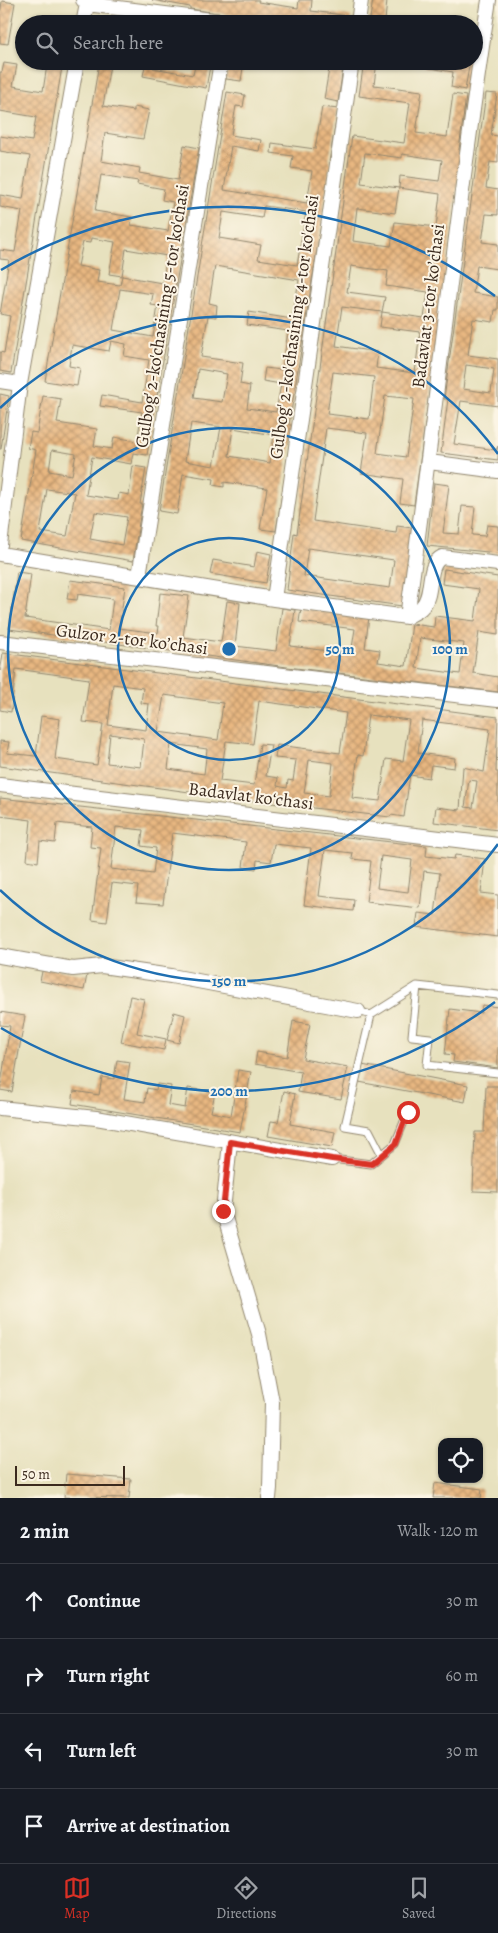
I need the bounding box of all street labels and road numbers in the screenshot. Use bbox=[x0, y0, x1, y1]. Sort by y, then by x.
street label: Gulbog' 2-ko'chasining 5-tor ko'chasi bbox=[129, 183, 195, 449]
street label: Gulbog' 2-ko'chasining 4-tor ko'chasi bbox=[264, 193, 324, 461]
street label: Badavlat 3-tor koʼchasi bbox=[406, 222, 450, 390]
street label: Gulzor 2-tor koʼchasi bbox=[55, 618, 209, 660]
street label: Badavlat koʻchasi bbox=[187, 776, 315, 816]

